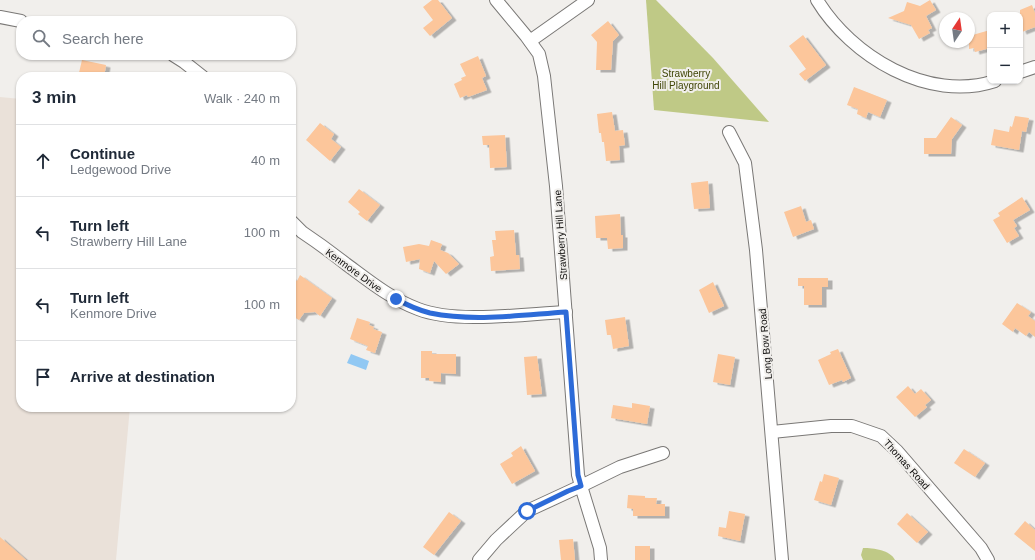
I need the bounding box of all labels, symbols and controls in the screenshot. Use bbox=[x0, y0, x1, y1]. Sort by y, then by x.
north arrow bbox=[939, 12, 975, 48]
map controls bbox=[987, 12, 1023, 84]
button: + bbox=[987, 12, 1023, 48]
search box bbox=[16, 16, 296, 60]
icon: search bbox=[30, 27, 52, 49]
text: Search here bbox=[62, 30, 144, 47]
button: − bbox=[987, 48, 1023, 84]
park label: Strawberry Hill Playground bbox=[652, 68, 720, 91]
text: 3 min bbox=[32, 88, 76, 107]
text: Walk · 240 m bbox=[204, 91, 280, 106]
text: Continue bbox=[70, 145, 135, 162]
icon: ahead bbox=[32, 150, 54, 172]
text: 40 m bbox=[251, 153, 280, 168]
text: Ledgewood Drive bbox=[70, 162, 171, 177]
street label: Strawberry Hill Lane bbox=[552, 189, 569, 280]
text: Turn left bbox=[70, 217, 129, 234]
icon: left bbox=[32, 222, 54, 244]
text: 100 m bbox=[244, 225, 280, 240]
text: Strawberry Hill Lane bbox=[70, 234, 187, 249]
street label: Kenmore Drive bbox=[323, 246, 384, 295]
text: Turn left bbox=[70, 289, 129, 306]
route end bbox=[387, 290, 405, 308]
icon: left bbox=[32, 294, 54, 316]
text: 100 m bbox=[244, 297, 280, 312]
text: Kenmore Drive bbox=[70, 306, 157, 321]
street label: Long Bow Road bbox=[757, 308, 774, 380]
icon: arrive bbox=[32, 366, 54, 388]
text: Arrive at destination bbox=[70, 368, 215, 385]
street label: Thomas Road bbox=[882, 437, 932, 491]
route start bbox=[518, 502, 536, 520]

